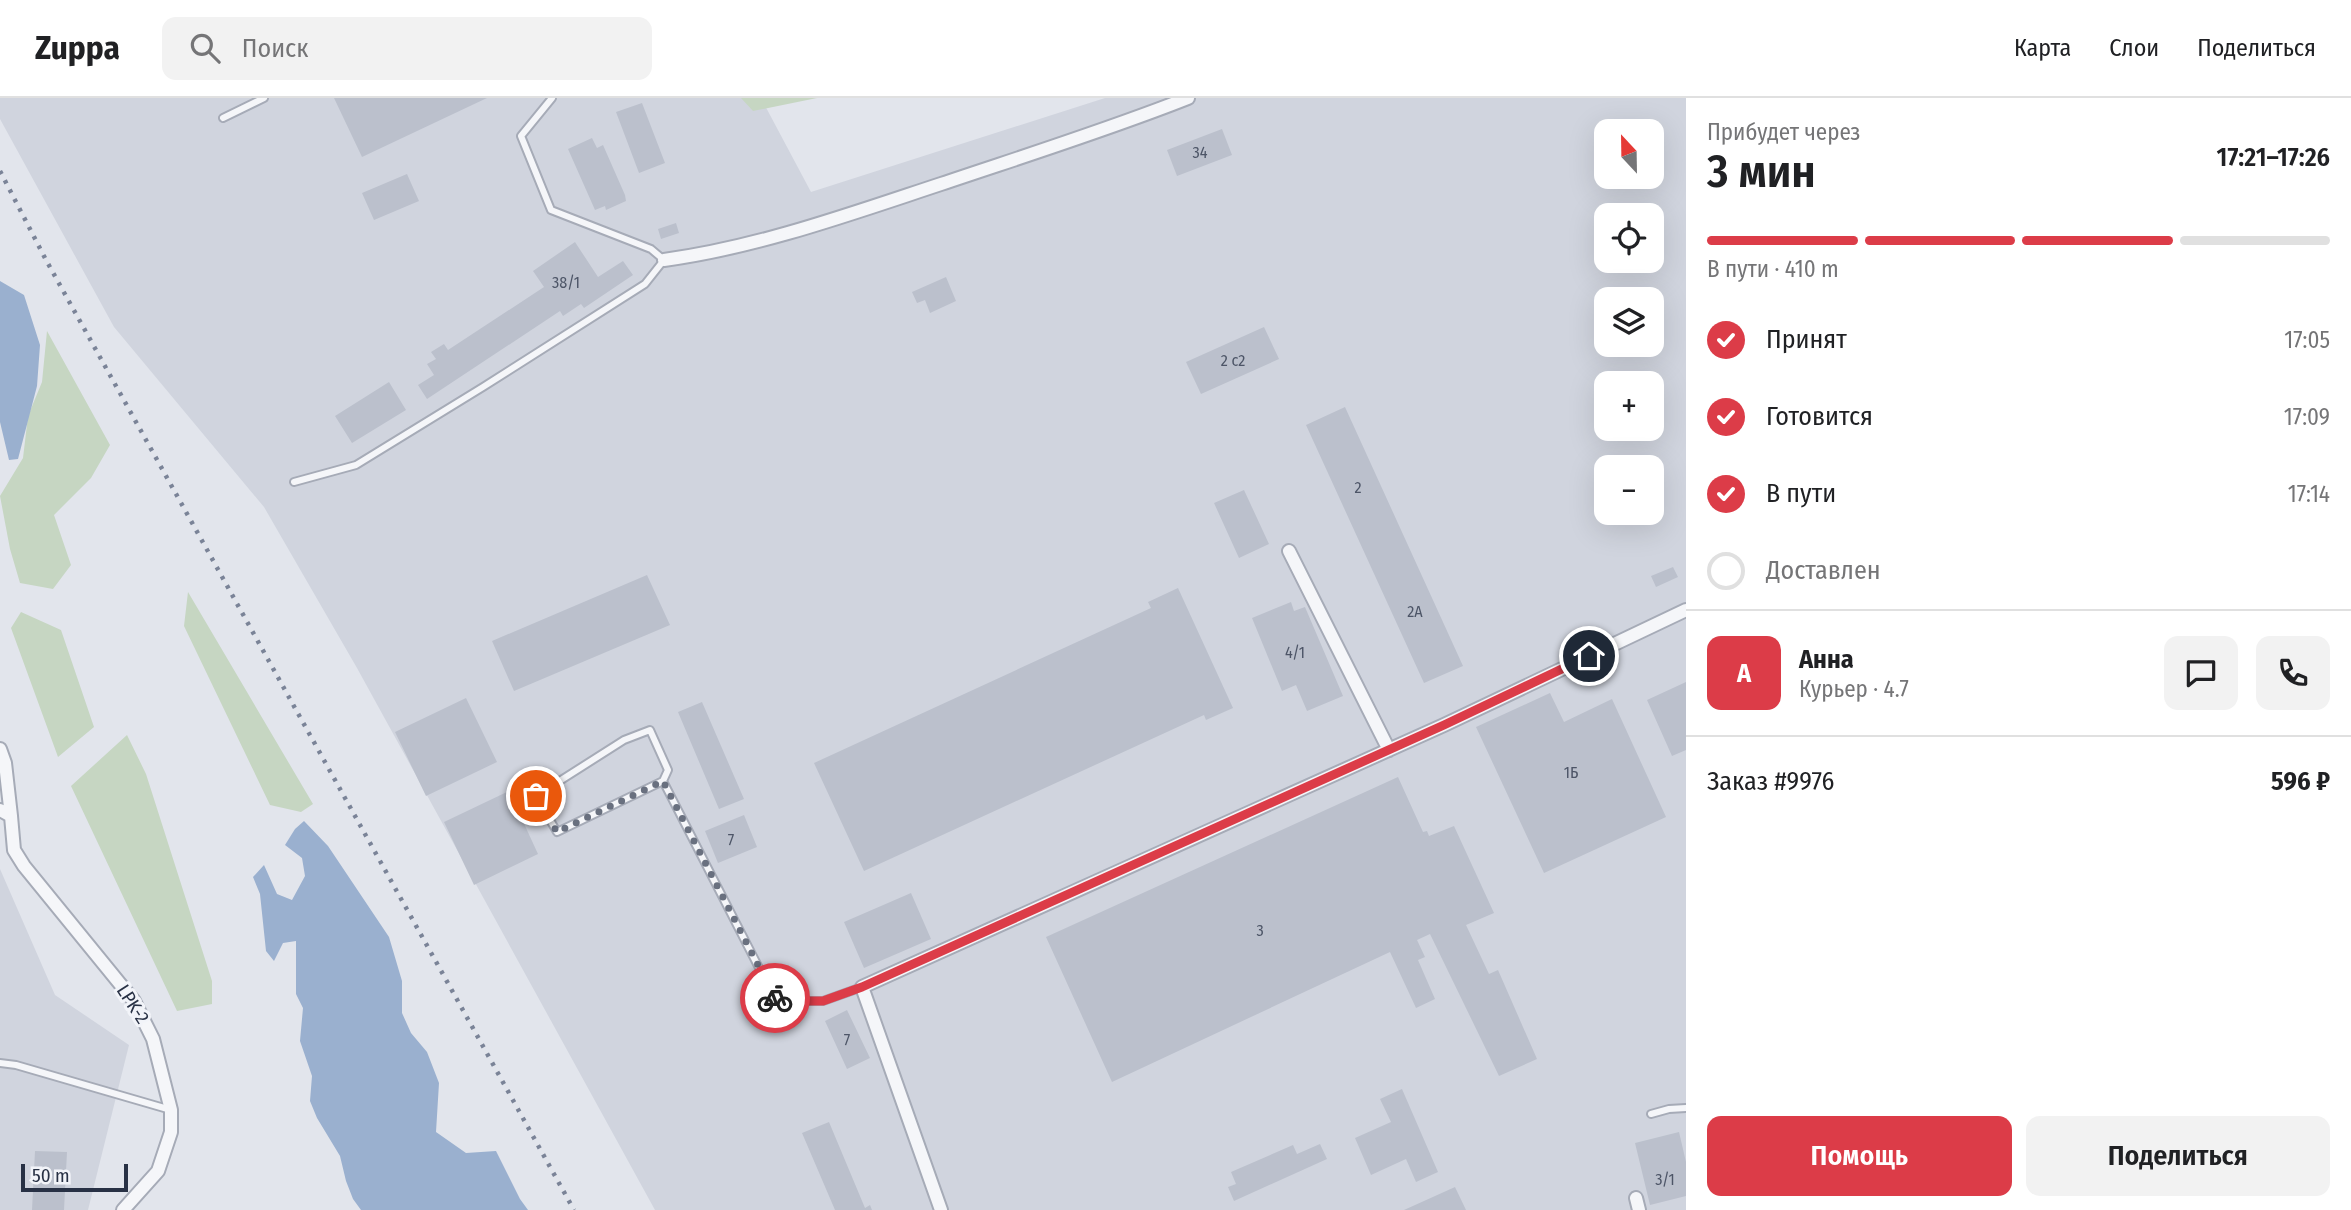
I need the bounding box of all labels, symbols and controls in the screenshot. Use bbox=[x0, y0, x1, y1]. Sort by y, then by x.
search box bbox=[162, 17, 652, 80]
text: Zuppa bbox=[35, 28, 120, 68]
icon: search bbox=[186, 29, 224, 67]
text: Поиск bbox=[242, 33, 308, 64]
text: Карта bbox=[2014, 34, 2071, 62]
text: Слои bbox=[2109, 34, 2159, 62]
text: Поделиться bbox=[2197, 34, 2316, 62]
text: Прибудет через bbox=[1707, 118, 1860, 146]
north arrow bbox=[1594, 119, 1664, 189]
map controls bbox=[1594, 119, 1664, 525]
text: 17:21–17:26 bbox=[2217, 142, 2330, 173]
house number: 34 bbox=[1193, 143, 1208, 162]
text: 3 мин bbox=[1707, 144, 1816, 199]
button: locate bbox=[1594, 203, 1664, 273]
text: В пути · 410 m bbox=[1707, 255, 1839, 283]
house number: 38/1 bbox=[552, 273, 580, 292]
button: layers bbox=[1594, 287, 1664, 357]
icon: check bbox=[1707, 321, 1745, 359]
text: Принят bbox=[1766, 324, 1847, 355]
text: 17:05 bbox=[2284, 326, 2330, 354]
house number: 2 с2 bbox=[1221, 351, 1245, 370]
button: + bbox=[1594, 371, 1664, 441]
icon: check bbox=[1707, 398, 1745, 436]
text: Готовится bbox=[1766, 401, 1873, 432]
text: 17:09 bbox=[2284, 403, 2330, 431]
button: − bbox=[1594, 455, 1664, 525]
icon: check bbox=[1707, 475, 1745, 513]
house number: 2 bbox=[1354, 478, 1362, 497]
text: В пути bbox=[1766, 478, 1836, 509]
text: 17:14 bbox=[2288, 480, 2330, 508]
text: Доставлен bbox=[1766, 555, 1881, 586]
house number: 2А bbox=[1407, 602, 1423, 621]
pin bbox=[1559, 626, 1619, 686]
button: chat bbox=[2164, 636, 2238, 710]
button: phone bbox=[2256, 636, 2330, 710]
icon: home bbox=[1570, 637, 1608, 675]
house number: 4/1 bbox=[1285, 643, 1305, 662]
text: Анна bbox=[1799, 644, 1854, 675]
text: А bbox=[1737, 658, 1751, 689]
text: Курьер · 4.7 bbox=[1799, 675, 1909, 703]
house number: 1Б bbox=[1564, 763, 1578, 782]
pin bbox=[506, 766, 566, 826]
text: Заказ #9976 bbox=[1707, 766, 1834, 797]
text: 596 ₽ bbox=[2271, 766, 2330, 797]
icon: bag bbox=[517, 777, 555, 815]
house number: 7 bbox=[728, 830, 735, 849]
house number: 3 bbox=[1256, 921, 1264, 940]
courier bbox=[740, 963, 810, 1033]
icon: bike bbox=[756, 979, 794, 1017]
street label: LPK-2 bbox=[112, 980, 154, 1028]
house number: 7 bbox=[844, 1030, 851, 1049]
button: Помощь bbox=[1707, 1116, 2012, 1196]
button: Поделиться bbox=[2026, 1116, 2330, 1196]
scale bar bbox=[21, 1161, 128, 1193]
text: 50 m bbox=[32, 1164, 70, 1187]
house number: 3/1 bbox=[1655, 1170, 1675, 1189]

